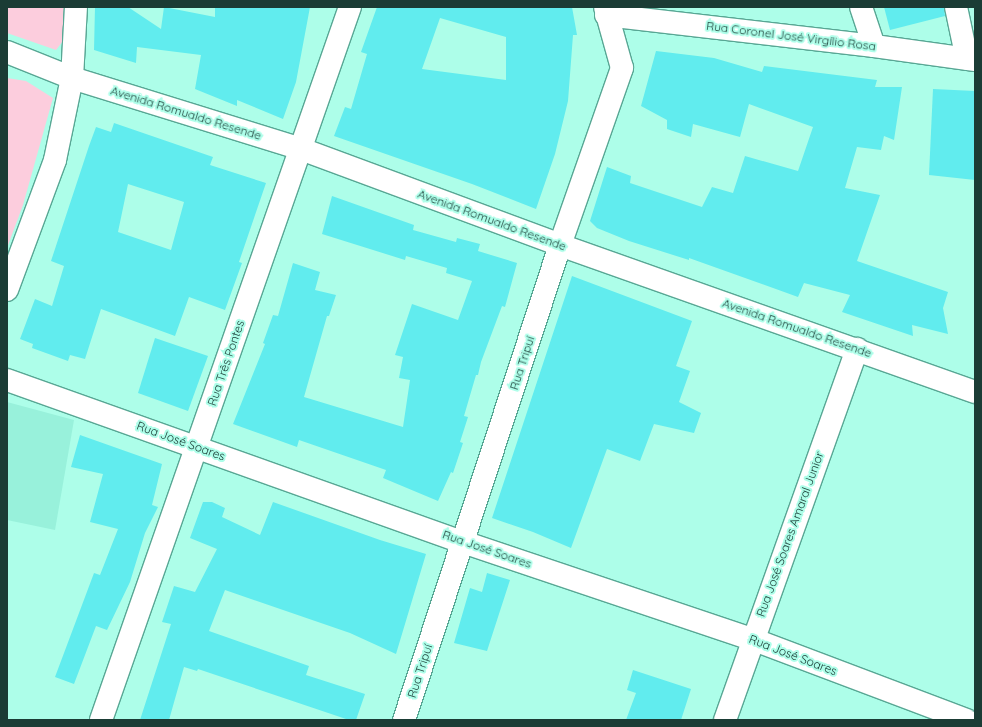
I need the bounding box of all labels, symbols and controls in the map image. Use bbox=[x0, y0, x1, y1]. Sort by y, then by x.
street label: Rua Coronel José Virgílio Rosa bbox=[705, 18, 877, 54]
street label: Avenida Romualdo Resende bbox=[109, 83, 263, 143]
street label: Avenida Romualdo Resende bbox=[416, 186, 568, 254]
street label: Avenida Romualdo Resende bbox=[721, 296, 873, 360]
street label: Rua Três Pontes bbox=[205, 318, 247, 408]
street label: Rua Tripuí bbox=[507, 334, 537, 392]
street label: Rua José Soares bbox=[135, 418, 227, 464]
street label: Rua José Soares Amaral Junior bbox=[753, 449, 827, 619]
street label: Rua José Soares bbox=[441, 527, 533, 571]
street label: Rua José Soares bbox=[747, 632, 839, 678]
street label: Rua Tripuí bbox=[405, 642, 435, 700]

